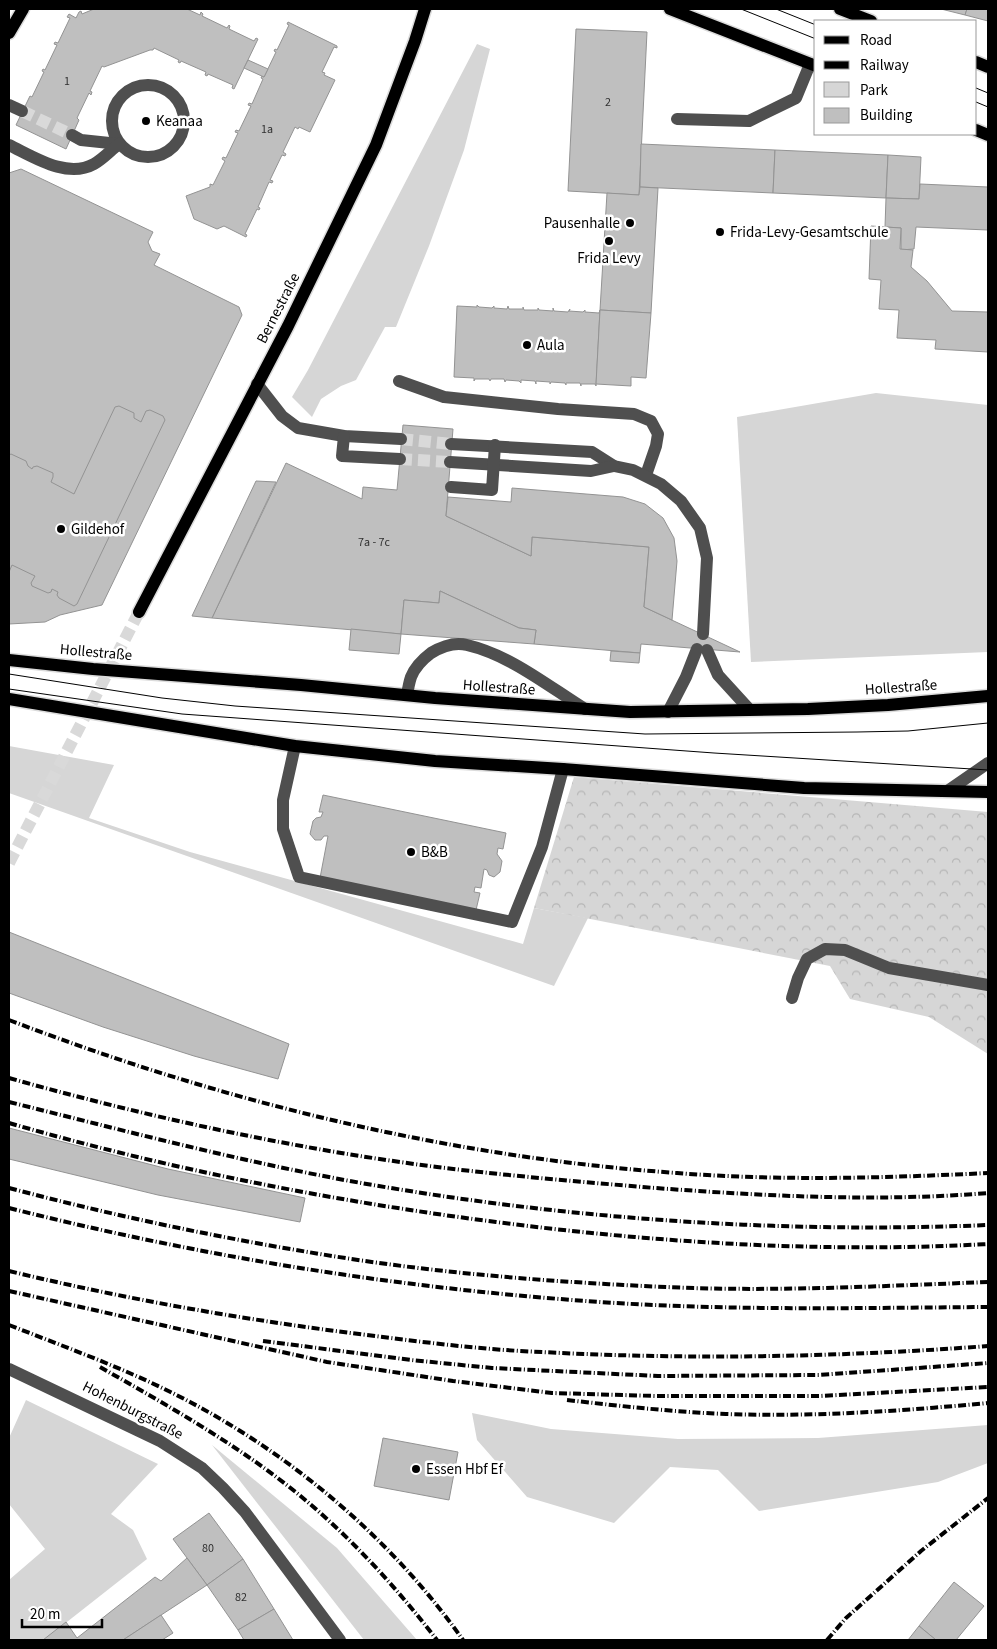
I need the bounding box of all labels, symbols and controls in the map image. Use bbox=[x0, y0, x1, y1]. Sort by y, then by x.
legend bbox=[814, 20, 977, 135]
text: Road bbox=[860, 30, 892, 51]
text: Railway bbox=[860, 55, 909, 76]
house number: 1 bbox=[64, 73, 70, 90]
text: Park bbox=[860, 80, 889, 101]
house number: 2 bbox=[605, 94, 611, 111]
text: Building bbox=[860, 105, 913, 126]
place label: Keanaa bbox=[156, 111, 203, 132]
marker: Keanaa bbox=[140, 115, 152, 127]
house number: 1a bbox=[261, 121, 273, 138]
place label: Pausenhalle bbox=[544, 213, 620, 234]
marker: Pausenhalle bbox=[624, 217, 636, 229]
place label: Frida-Levy-Gesamtschule bbox=[730, 222, 888, 243]
marker: Frida-Levy-Gesamtschule bbox=[714, 226, 726, 238]
marker: Frida Levy bbox=[603, 235, 615, 247]
place label: Frida Levy bbox=[577, 248, 641, 269]
street label: Bernestraße bbox=[252, 269, 305, 347]
place label: Aula bbox=[537, 335, 565, 356]
marker: Aula bbox=[521, 339, 533, 351]
place label: Gildehof bbox=[71, 519, 125, 540]
marker: Gildehof bbox=[55, 523, 67, 535]
house number: 7a - 7c bbox=[358, 534, 391, 551]
street label: Hollestraße bbox=[59, 639, 133, 666]
street label: Hollestraße bbox=[462, 674, 536, 701]
street label: Hollestraße bbox=[864, 674, 938, 701]
place label: B&B bbox=[421, 842, 448, 863]
marker: B&B bbox=[405, 846, 417, 858]
street label: Hohenburgstraße bbox=[79, 1376, 187, 1445]
place label: Essen Hbf Ef bbox=[426, 1459, 503, 1480]
marker: Essen Hbf Ef bbox=[410, 1463, 422, 1475]
house number: 80 bbox=[202, 1540, 214, 1557]
house number: 82 bbox=[235, 1589, 247, 1606]
scale bar bbox=[22, 1596, 102, 1628]
text: 20 m bbox=[30, 1604, 60, 1625]

